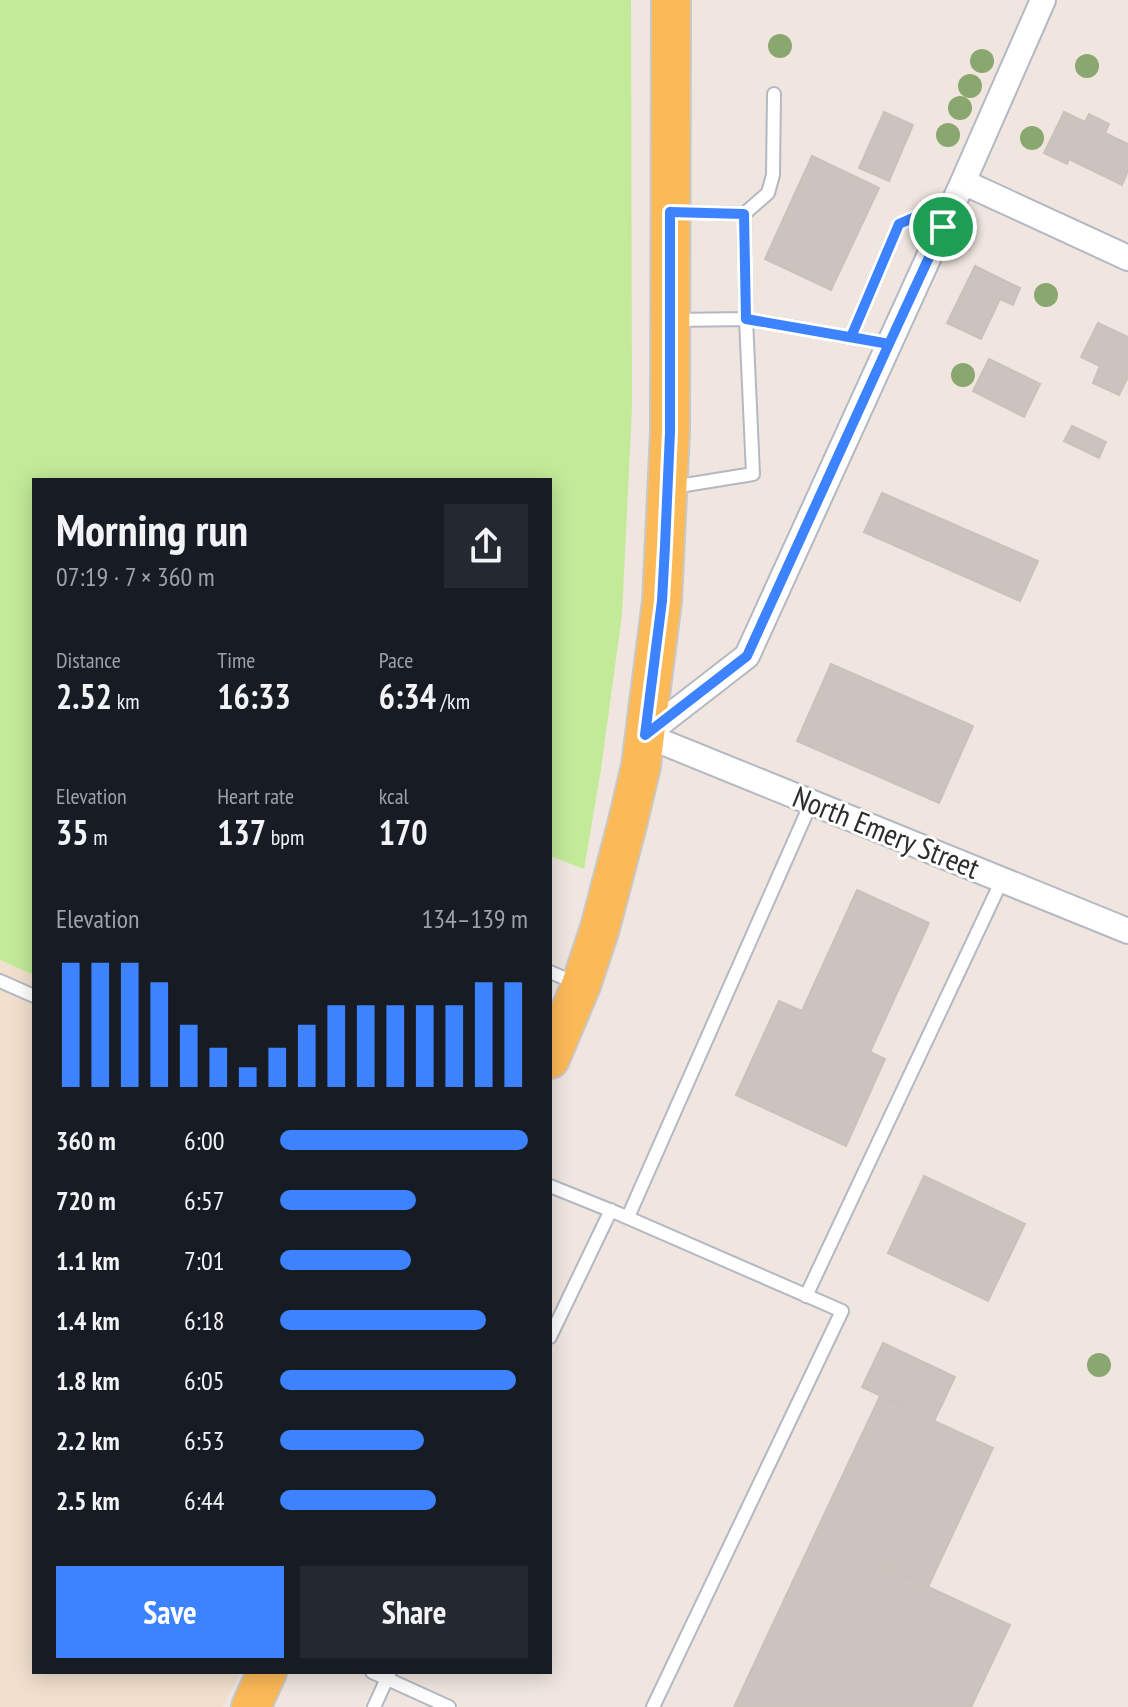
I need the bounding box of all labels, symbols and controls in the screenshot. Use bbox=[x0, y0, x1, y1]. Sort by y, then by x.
pin bbox=[909, 193, 977, 261]
icon: arrive bbox=[921, 205, 965, 249]
text: Morning run bbox=[56, 501, 248, 558]
button: share bbox=[444, 504, 528, 588]
text: 07:19 · 7 × 360 m bbox=[56, 560, 215, 593]
text: Distance bbox=[56, 646, 121, 674]
text: Time bbox=[217, 646, 255, 674]
text: Pace bbox=[379, 646, 413, 674]
text: 2.52 bbox=[56, 674, 112, 718]
text: 16:33 bbox=[217, 674, 291, 718]
text: 6:34 bbox=[379, 674, 436, 718]
text: km bbox=[112, 687, 140, 715]
text: /km bbox=[436, 687, 470, 715]
street label: North Emery Street bbox=[788, 776, 986, 887]
text: Elevation bbox=[56, 782, 127, 810]
text: Heart rate bbox=[217, 782, 294, 810]
text: kcal bbox=[379, 782, 409, 810]
text: 35 bbox=[56, 810, 89, 854]
text: 137 bbox=[217, 810, 266, 854]
text: 170 bbox=[379, 810, 427, 854]
text: m bbox=[89, 823, 108, 851]
text: bpm bbox=[266, 823, 304, 851]
text: Elevation bbox=[56, 902, 139, 935]
text: 134–139 m bbox=[422, 902, 528, 935]
text: 360 m bbox=[56, 1124, 116, 1157]
text: 6:00 bbox=[184, 1124, 224, 1157]
text: 720 m bbox=[56, 1184, 116, 1217]
text: 6:57 bbox=[184, 1184, 224, 1217]
text: 1.1 km bbox=[56, 1244, 120, 1277]
text: 7:01 bbox=[184, 1244, 224, 1277]
text: 1.4 km bbox=[56, 1304, 120, 1337]
text: 6:18 bbox=[184, 1304, 224, 1337]
text: 1.8 km bbox=[56, 1364, 120, 1397]
text: 6:05 bbox=[184, 1364, 224, 1397]
text: 2.2 km bbox=[56, 1424, 120, 1457]
text: 6:53 bbox=[184, 1424, 224, 1457]
text: 2.5 km bbox=[56, 1484, 120, 1517]
text: 6:44 bbox=[184, 1484, 224, 1517]
button: Save bbox=[56, 1566, 284, 1658]
button: Share bbox=[300, 1566, 528, 1658]

